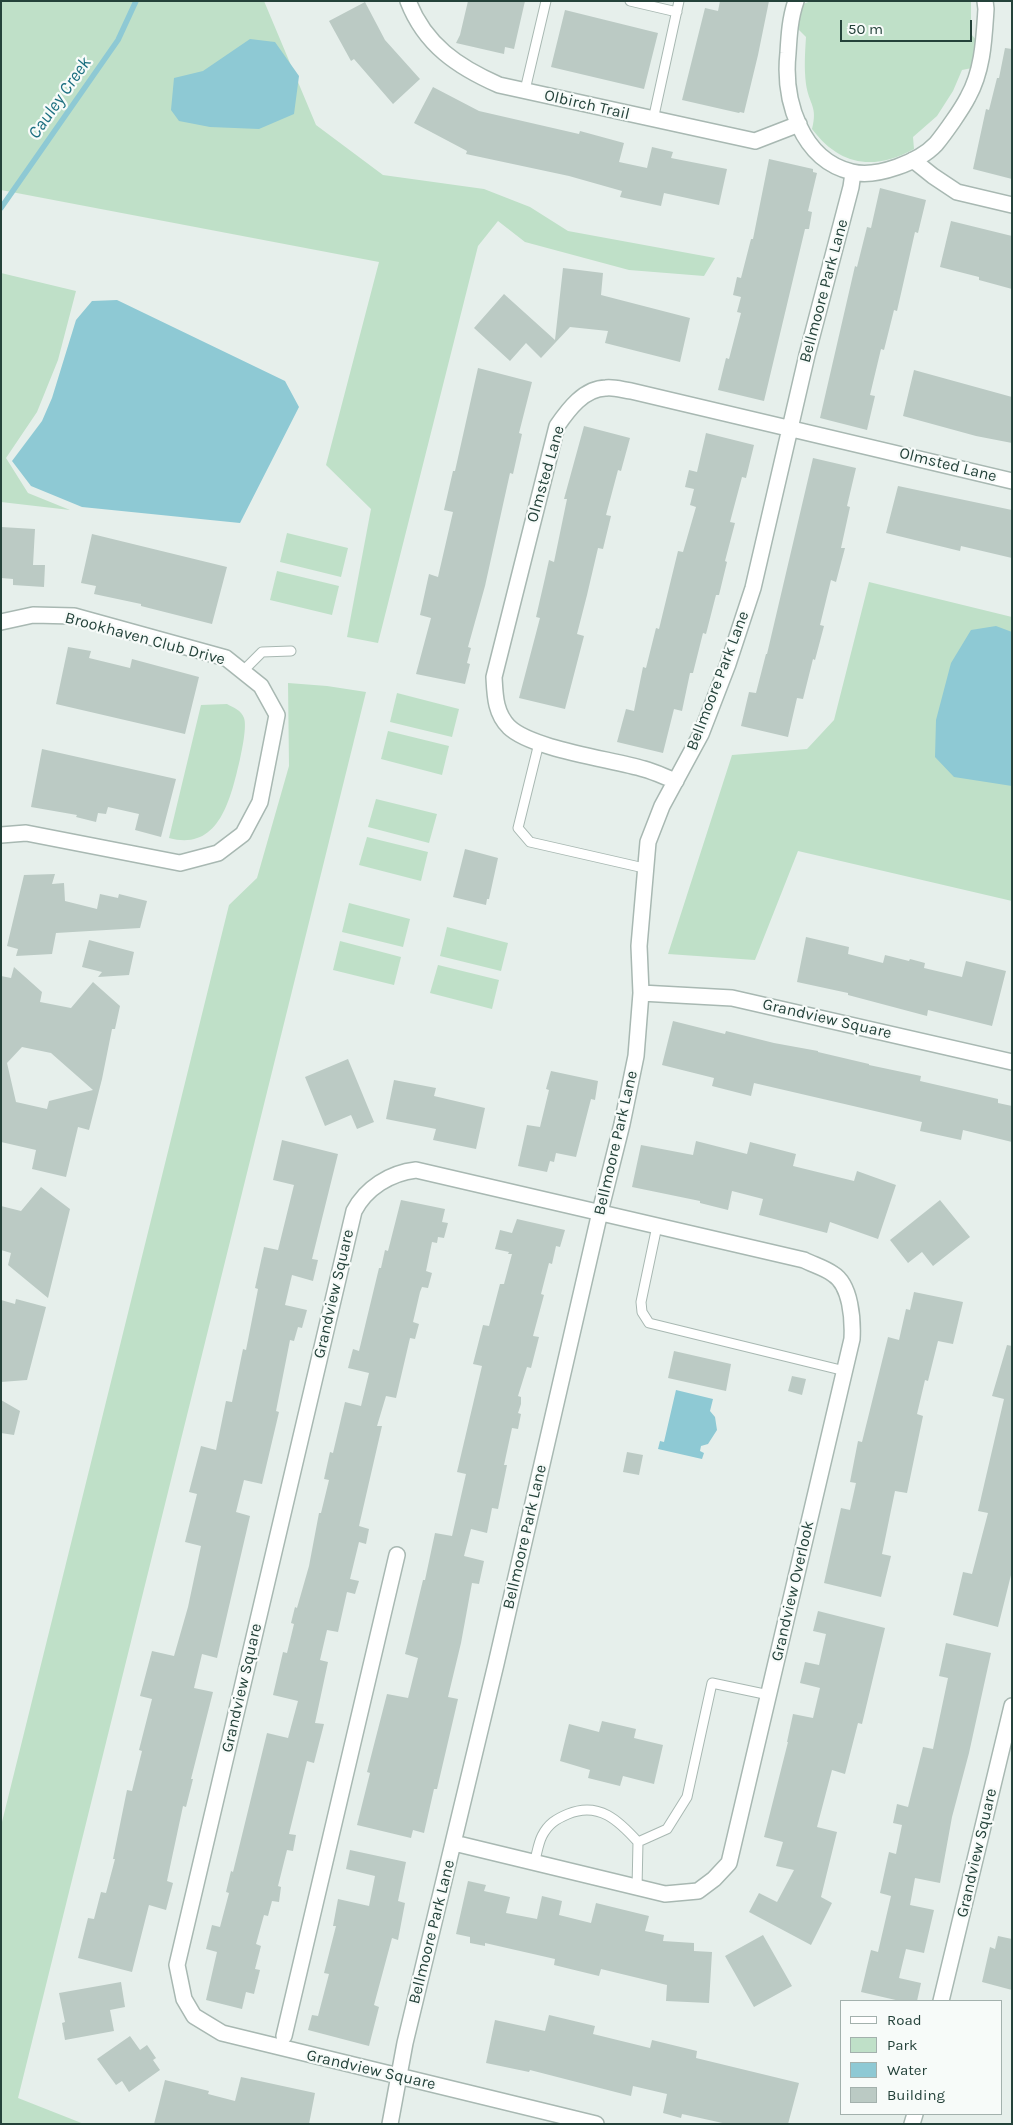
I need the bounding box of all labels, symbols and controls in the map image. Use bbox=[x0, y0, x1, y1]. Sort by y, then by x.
scale bar bbox=[843, 10, 976, 42]
text: 50 m bbox=[848, 20, 883, 38]
water label: Cauley Creek bbox=[24, 53, 96, 143]
street label: Olbirch Trail bbox=[542, 86, 632, 124]
street label: Bellmoore Park Lane bbox=[796, 217, 852, 365]
street label: Olmsted Lane bbox=[523, 423, 569, 525]
street label: Olmsted Lane bbox=[897, 444, 999, 486]
street label: Brookhaven Club Drive bbox=[63, 608, 227, 670]
street label: Bellmoore Park Lane bbox=[683, 609, 753, 753]
street label: Grandview Square bbox=[761, 995, 893, 1043]
street label: Bellmoore Park Lane bbox=[590, 1069, 642, 1217]
street label: Grandview Square bbox=[310, 1228, 358, 1360]
street label: Bellmoore Park Lane bbox=[499, 1463, 551, 1611]
street label: Grandview Overlook bbox=[767, 1519, 819, 1663]
street label: Grandview Square bbox=[218, 1622, 266, 1754]
street label: Grandview Square bbox=[953, 1787, 1001, 1919]
street label: Bellmoore Park Lane bbox=[405, 1858, 459, 2006]
legend bbox=[840, 2000, 1003, 2115]
text: Road bbox=[887, 2011, 922, 2029]
text: Park bbox=[887, 2036, 917, 2054]
street label: Grandview Square bbox=[305, 2046, 437, 2094]
text: Water bbox=[887, 2061, 927, 2079]
text: Building bbox=[887, 2086, 945, 2104]

